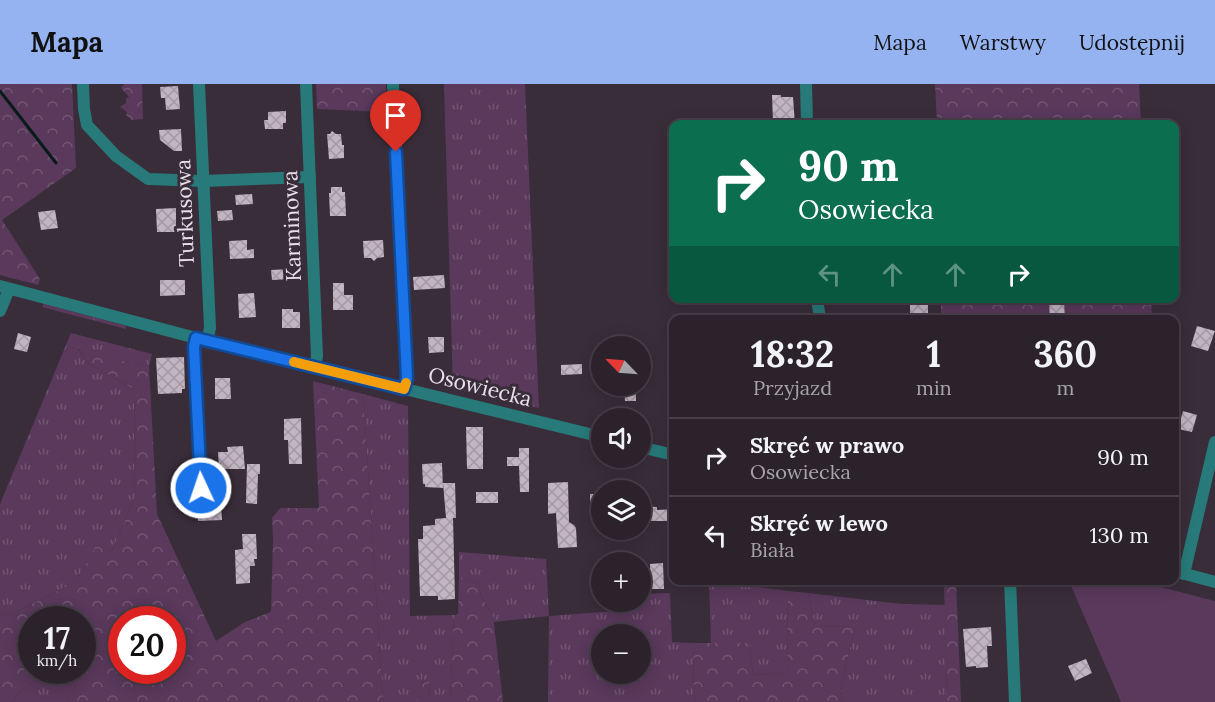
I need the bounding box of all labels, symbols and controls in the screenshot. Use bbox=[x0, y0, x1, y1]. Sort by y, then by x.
text: Mapa bbox=[30, 24, 103, 60]
text: Mapa bbox=[873, 29, 927, 56]
text: Warstwy bbox=[960, 29, 1046, 56]
text: Udostępnij bbox=[1079, 29, 1185, 56]
pin bbox=[370, 90, 421, 152]
icon: arrive bbox=[379, 99, 412, 132]
text: 90 m bbox=[798, 139, 899, 193]
icon: right bbox=[699, 144, 777, 222]
street label: Turkusowa bbox=[169, 159, 200, 267]
street label: Karminowa bbox=[276, 170, 307, 282]
text: Osowiecka bbox=[798, 192, 934, 226]
icon: left bbox=[813, 258, 846, 291]
icon: ahead bbox=[876, 258, 909, 291]
icon: ahead bbox=[939, 258, 972, 291]
icon: right bbox=[1002, 258, 1035, 291]
text: 18:32 bbox=[751, 331, 834, 377]
text: 1 bbox=[927, 331, 941, 377]
text: 360 bbox=[1033, 331, 1097, 377]
north arrow bbox=[591, 336, 651, 396]
map controls bbox=[591, 336, 651, 684]
street label: Osowiecka bbox=[426, 361, 535, 412]
text: Przyjazd bbox=[753, 375, 832, 400]
text: min bbox=[916, 375, 952, 400]
text: m bbox=[1056, 375, 1074, 400]
button: sound bbox=[591, 408, 651, 468]
text: Skręć w prawo bbox=[750, 431, 904, 459]
icon: right bbox=[699, 441, 732, 474]
text: 90 m bbox=[1097, 443, 1149, 471]
position arrow bbox=[169, 456, 233, 520]
text: Osowiecka bbox=[750, 459, 851, 484]
button: layers bbox=[591, 480, 651, 540]
text: Skręć w lewo bbox=[750, 509, 888, 537]
icon: left bbox=[699, 519, 732, 552]
text: 130 m bbox=[1090, 521, 1149, 549]
text: Biała bbox=[750, 537, 795, 562]
button: + bbox=[591, 552, 651, 612]
speed limit sign: 20 bbox=[108, 606, 186, 684]
text: 17 bbox=[44, 619, 70, 657]
button: − bbox=[591, 624, 651, 684]
text: km/h bbox=[37, 651, 77, 670]

